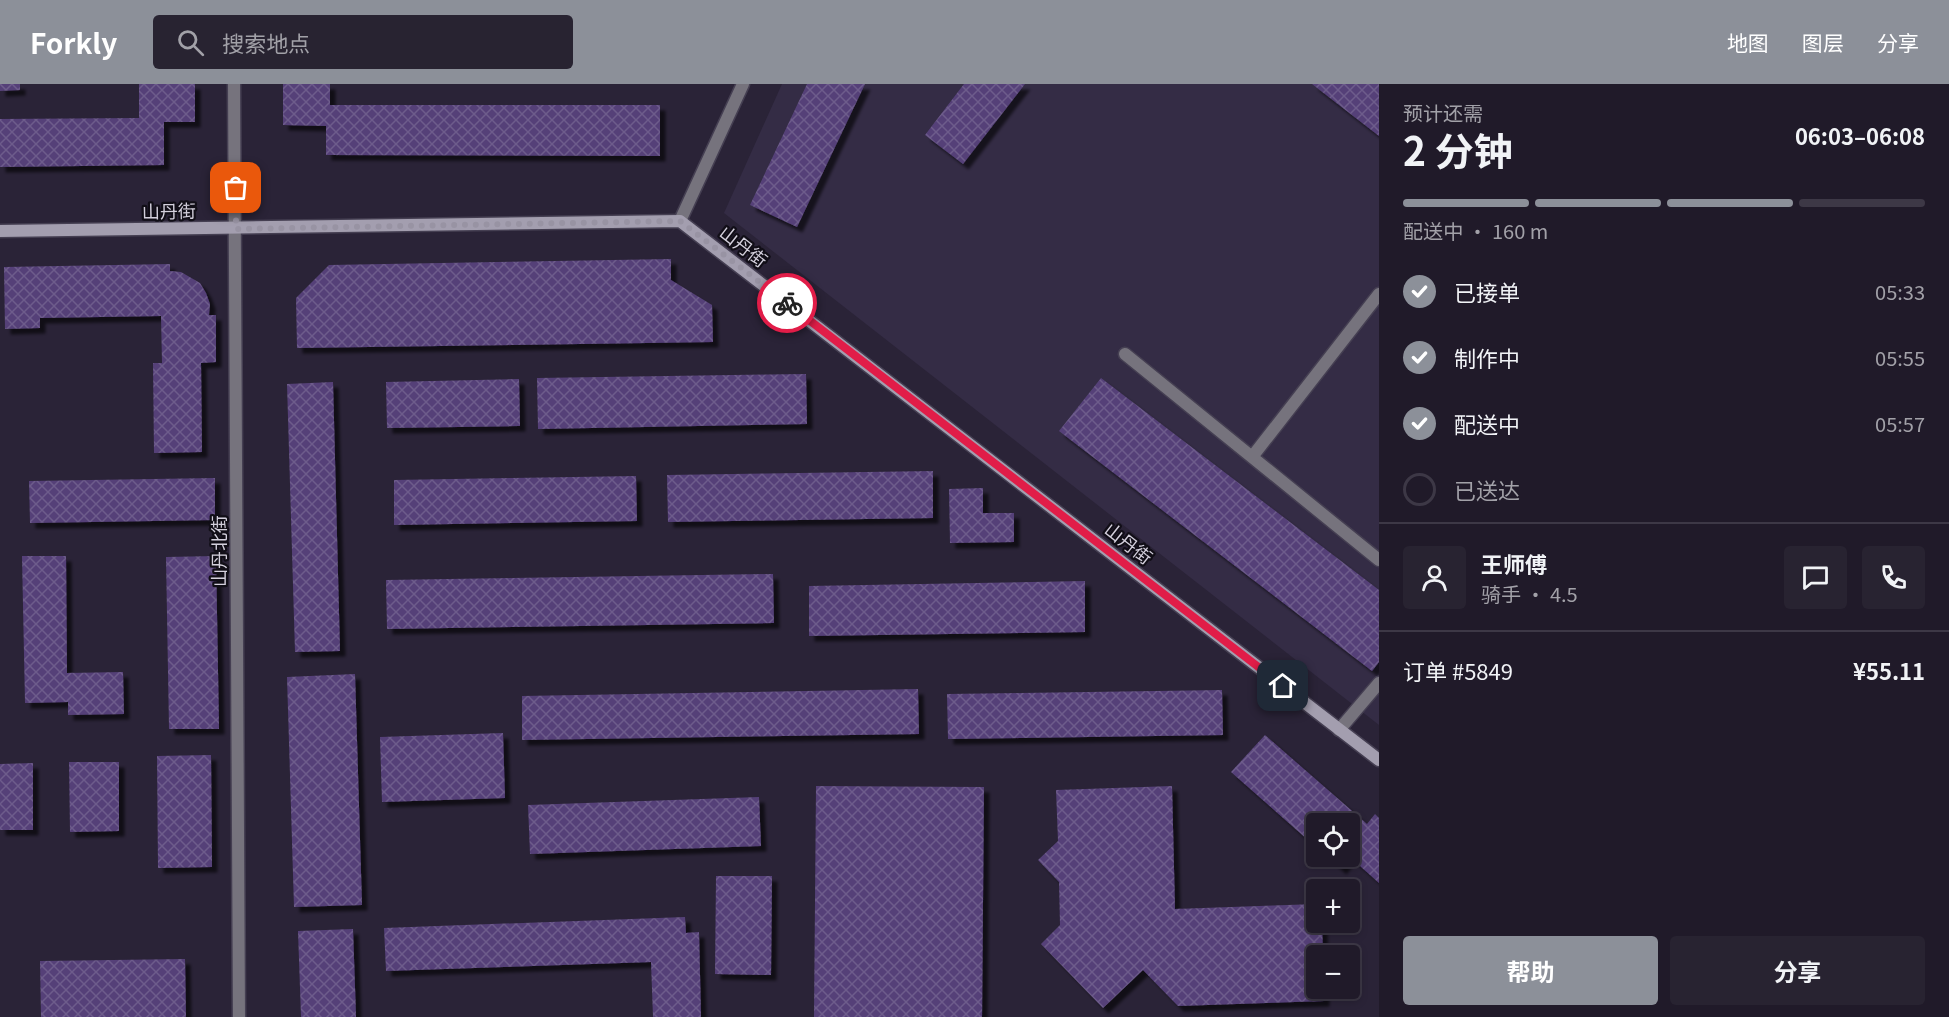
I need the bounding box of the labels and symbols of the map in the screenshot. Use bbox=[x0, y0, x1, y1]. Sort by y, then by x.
pin bbox=[210, 162, 261, 213]
street label: 山丹街 bbox=[142, 197, 196, 223]
street label: 山丹街 bbox=[715, 219, 774, 272]
courier bbox=[757, 273, 817, 333]
street label: 山丹北街 bbox=[205, 515, 231, 587]
street label: 山丹街 bbox=[1100, 516, 1159, 569]
pin bbox=[1257, 660, 1308, 711]

